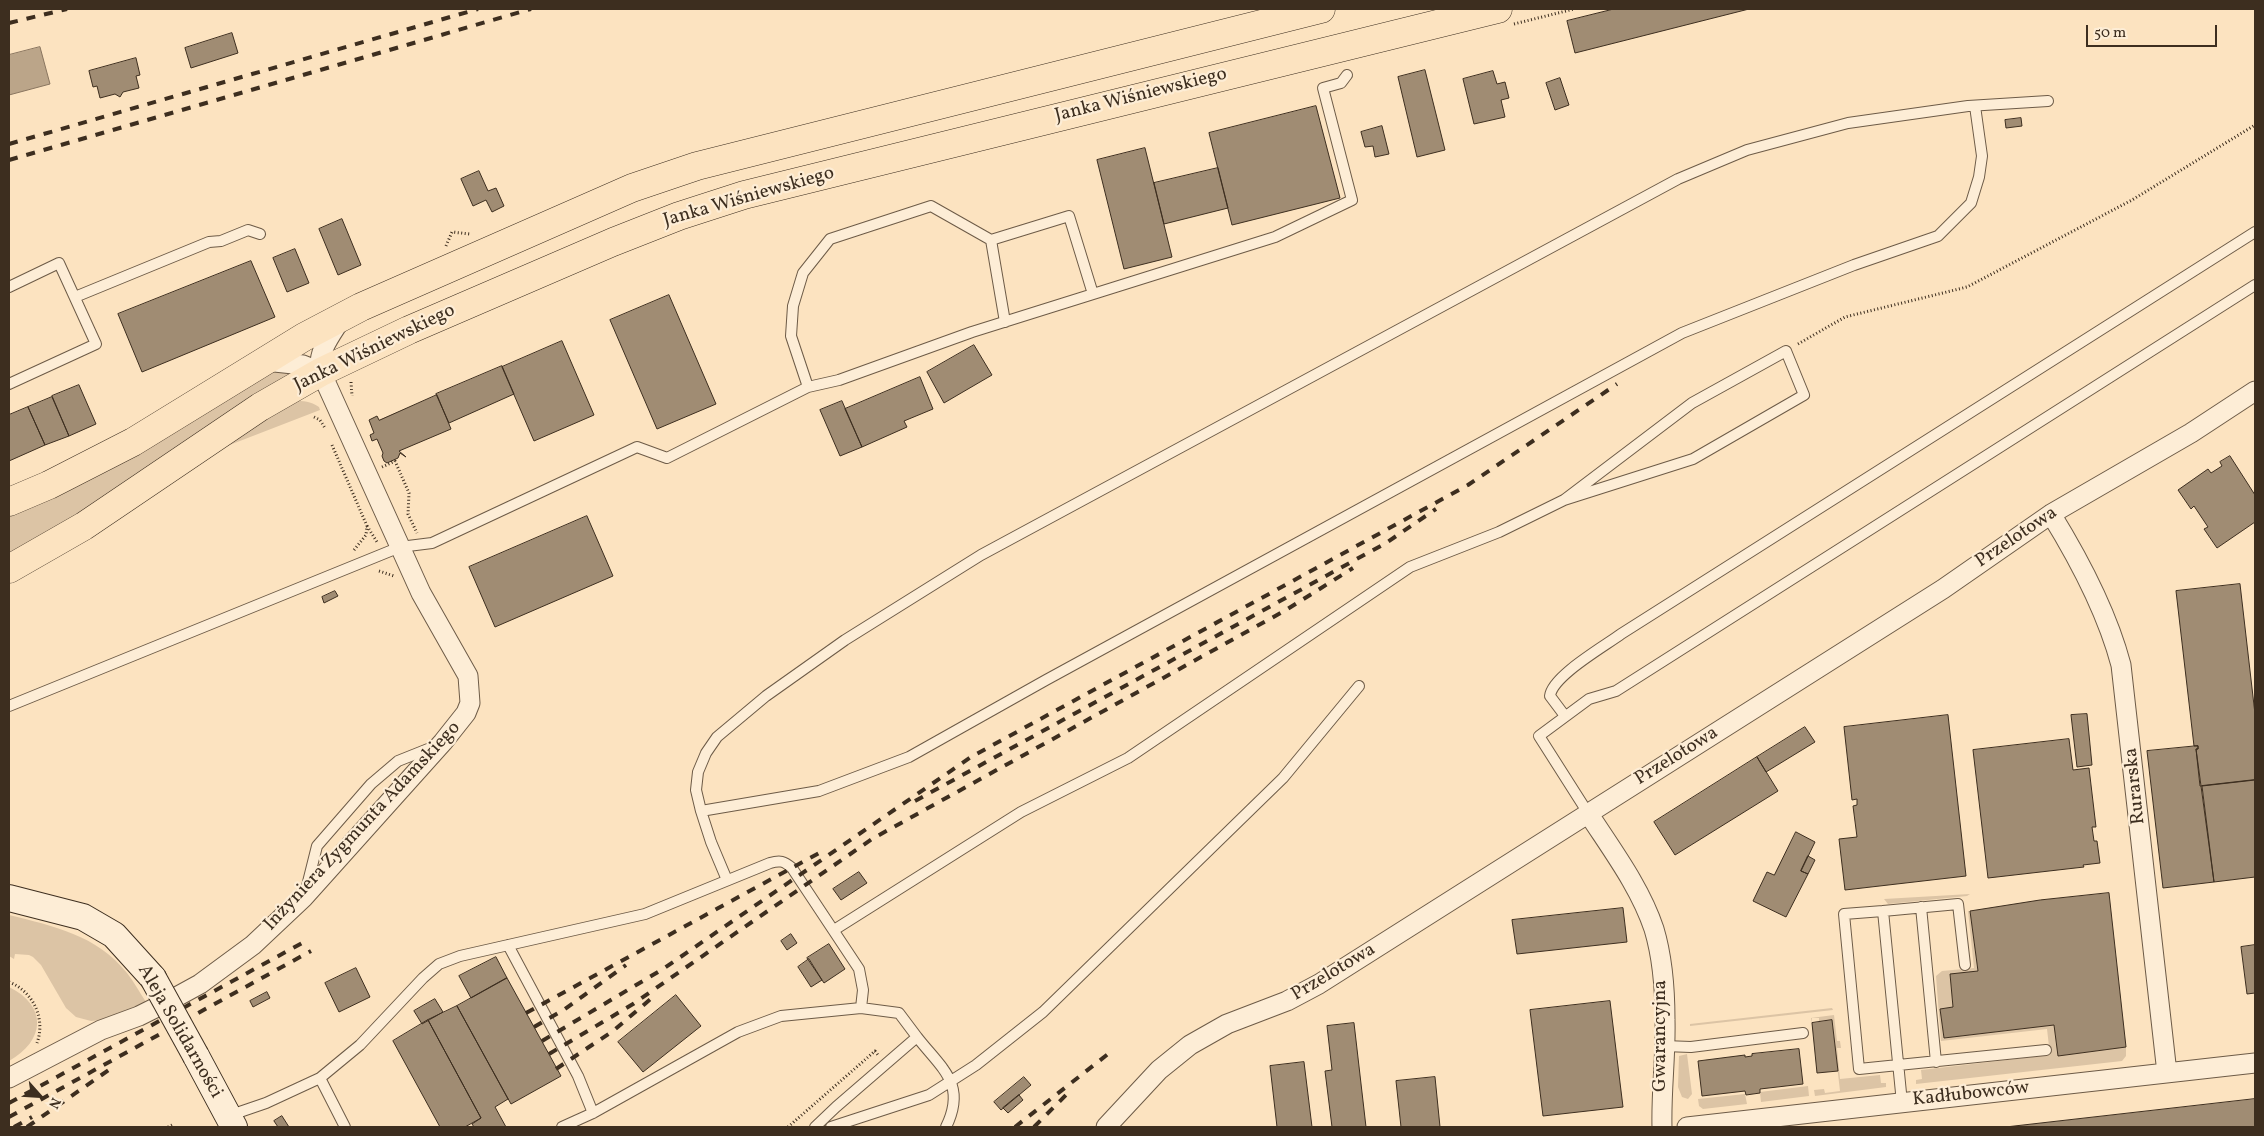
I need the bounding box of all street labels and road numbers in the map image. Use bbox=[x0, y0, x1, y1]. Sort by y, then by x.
street label: Janka Wiśniewskiego bbox=[1053, 64, 1229, 128]
street label: Janka Wiśniewskiego bbox=[661, 163, 837, 233]
street label: Janka Wiśniewskiego bbox=[291, 300, 459, 398]
street label: Przelotowa bbox=[1972, 502, 2062, 574]
street label: Inżyniera Zygmunta Adamskiego bbox=[260, 718, 466, 936]
street label: Przelotowa bbox=[1631, 722, 1723, 792]
street label: Rurarska bbox=[2121, 746, 2151, 826]
street label: Przelotowa bbox=[1288, 939, 1380, 1007]
street label: Aleja Solidarności bbox=[132, 961, 226, 1103]
street label: Gwarancyjna bbox=[1651, 980, 1673, 1092]
street label: Kadłubowców bbox=[1911, 1078, 2031, 1112]

